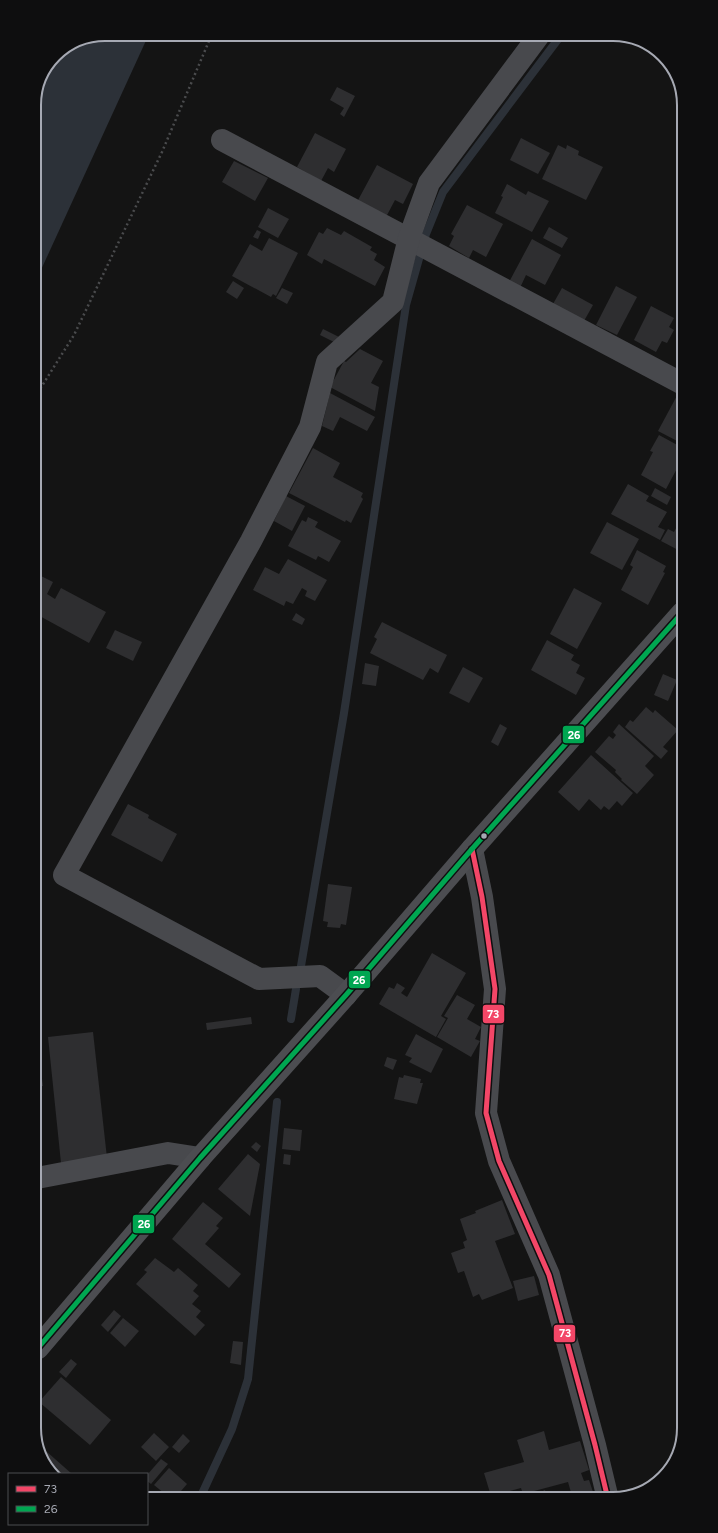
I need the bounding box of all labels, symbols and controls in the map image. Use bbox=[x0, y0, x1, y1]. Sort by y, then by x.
line badge: 26 bbox=[562, 725, 585, 744]
text: 26 bbox=[568, 729, 581, 742]
unlabelled marker bbox=[479, 831, 489, 841]
line badge: 26 bbox=[348, 970, 371, 989]
text: 26 bbox=[353, 974, 366, 987]
line badge: 73 bbox=[482, 1004, 505, 1024]
text: 73 bbox=[487, 1008, 499, 1021]
line badge: 26 bbox=[132, 1214, 155, 1234]
text: 26 bbox=[138, 1218, 151, 1231]
line badge: 73 bbox=[553, 1324, 576, 1343]
text: 73 bbox=[559, 1327, 571, 1340]
legend bbox=[8, 1473, 148, 1525]
text: 73 bbox=[44, 1482, 57, 1496]
text: 26 bbox=[44, 1502, 58, 1516]

